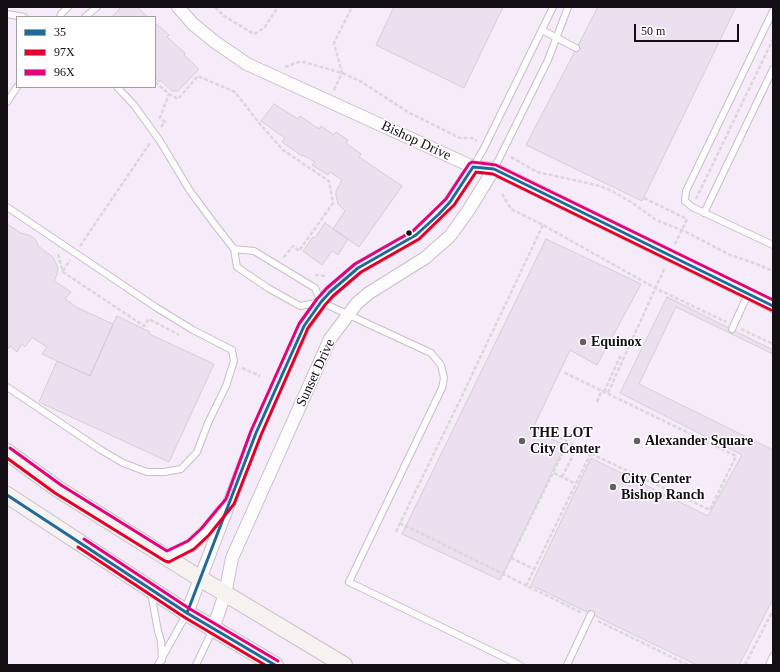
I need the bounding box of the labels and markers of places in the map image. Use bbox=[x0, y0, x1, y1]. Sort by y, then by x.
unlabelled marker bbox=[404, 228, 414, 238]
place label: Equinox bbox=[591, 334, 642, 350]
marker: Equinox bbox=[578, 337, 588, 347]
place label: THE LOT City Center bbox=[530, 425, 600, 458]
place label: Alexander Square bbox=[645, 433, 753, 449]
marker: THE LOT City Center bbox=[517, 436, 527, 446]
marker: Alexander Square bbox=[632, 436, 642, 446]
place label: City Center Bishop Ranch bbox=[621, 471, 705, 504]
marker: City Center Bishop Ranch bbox=[608, 482, 618, 492]

